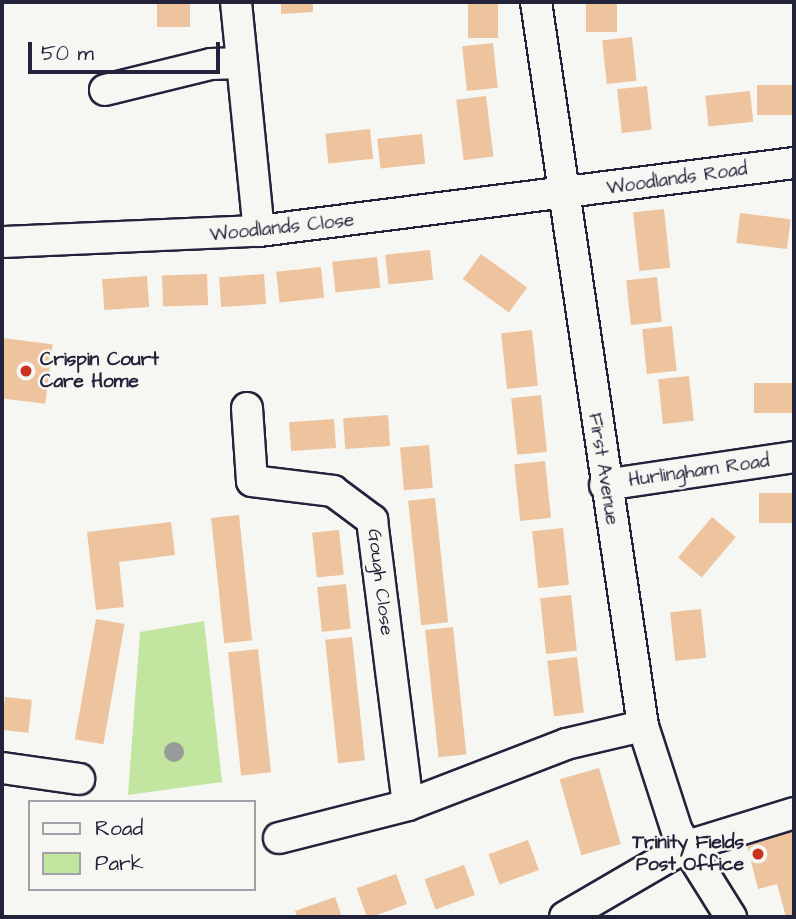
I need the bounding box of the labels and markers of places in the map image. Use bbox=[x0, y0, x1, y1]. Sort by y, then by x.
place label: Crispin Court Care Home bbox=[40, 349, 159, 393]
marker: Crispin Court Care Home bbox=[18, 363, 34, 379]
place label: Trinity Fields Post Office bbox=[632, 832, 744, 876]
marker: Trinity Fields Post Office bbox=[750, 846, 766, 862]

